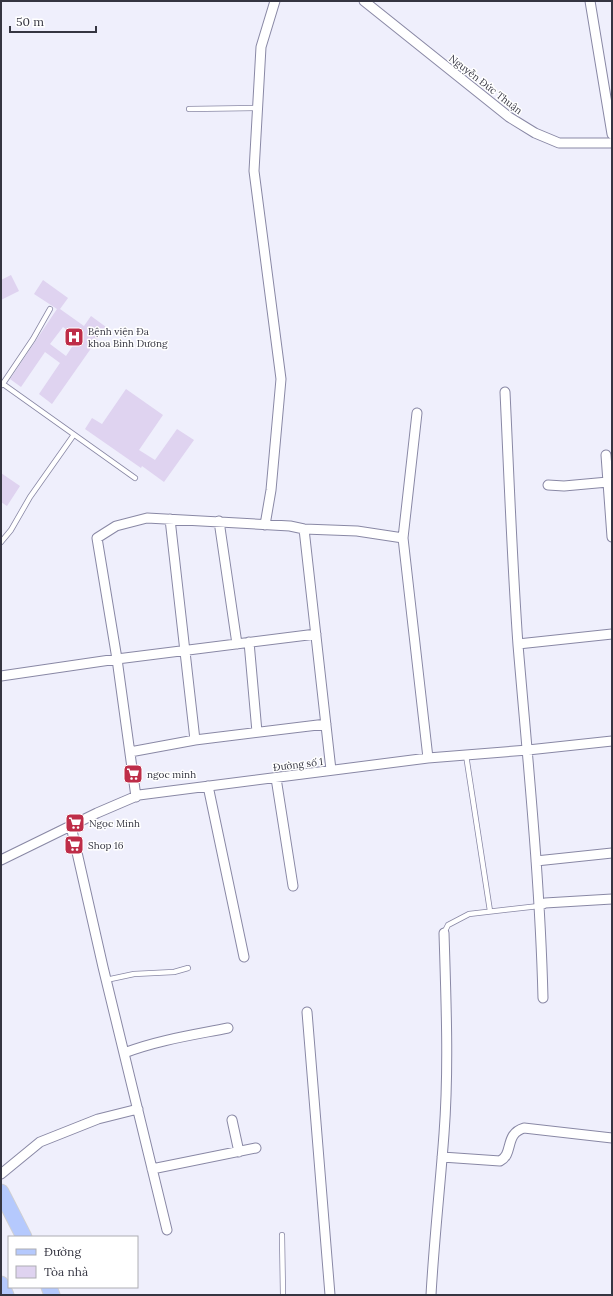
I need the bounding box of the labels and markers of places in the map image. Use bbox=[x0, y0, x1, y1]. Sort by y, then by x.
place label: Bệnh viện Đa khoa Bình Dương bbox=[88, 325, 168, 350]
hospital icon: Bệnh viện Đa khoa Bình Dương bbox=[63, 326, 85, 348]
supermarket icon: ngoc minh bbox=[122, 763, 144, 785]
place label: ngoc minh bbox=[147, 768, 196, 781]
supermarket icon: Ngọc Minh bbox=[64, 812, 86, 834]
place label: Ngọc Minh bbox=[89, 817, 140, 830]
supermarket icon: Shop 16 bbox=[63, 834, 85, 856]
place label: Shop 16 bbox=[88, 839, 124, 852]

